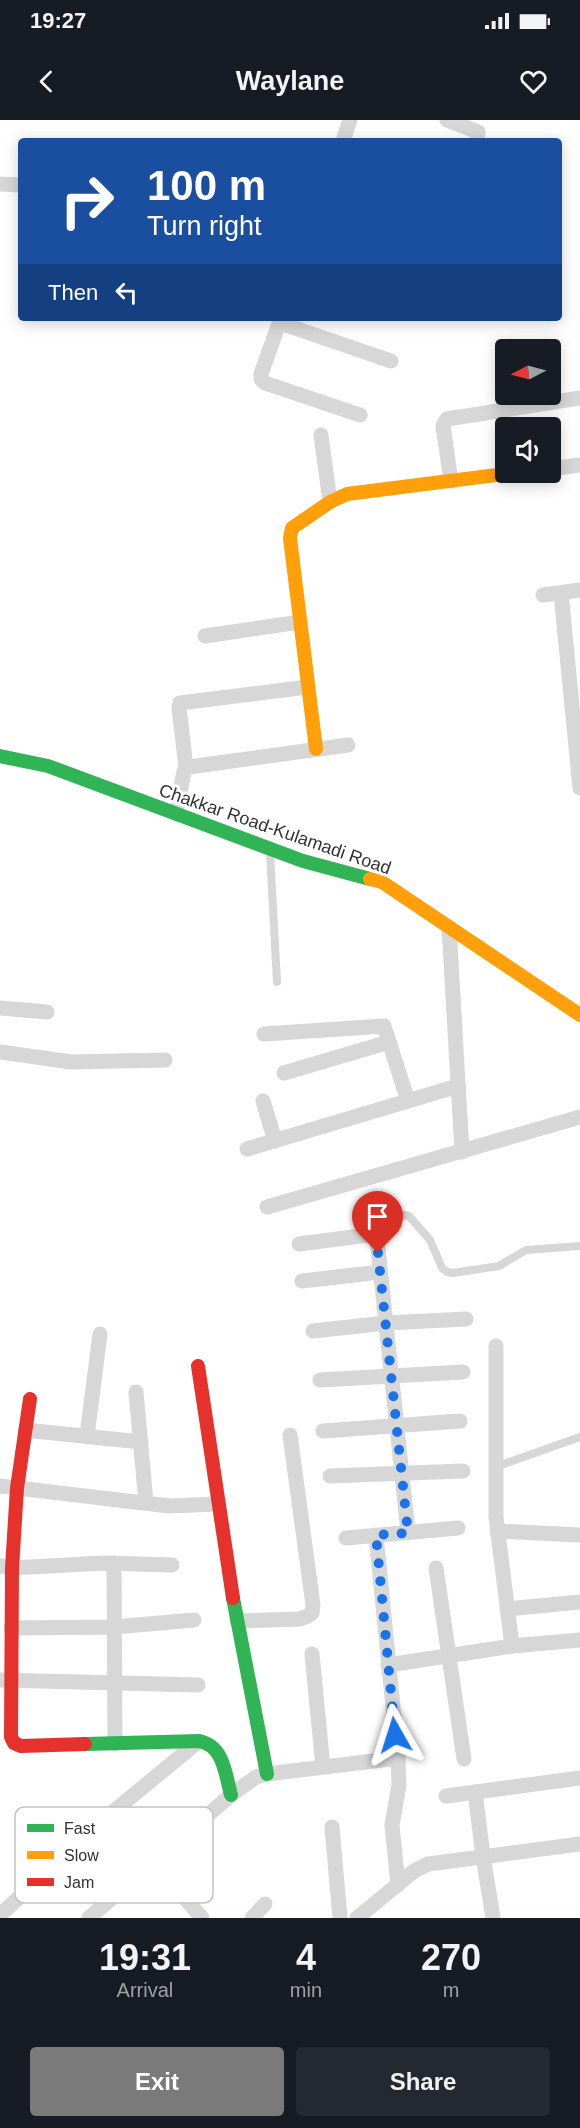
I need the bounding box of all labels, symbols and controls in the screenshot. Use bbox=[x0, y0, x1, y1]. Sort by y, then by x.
text: 19:27 bbox=[30, 8, 86, 33]
icon: back bbox=[30, 65, 63, 98]
icon: heart bbox=[517, 65, 550, 98]
text: Waylane bbox=[236, 66, 344, 96]
icon: right bbox=[48, 162, 126, 240]
text: 100 m bbox=[147, 162, 266, 209]
text: Turn right bbox=[147, 211, 262, 241]
icon: left bbox=[110, 276, 143, 309]
text: Then bbox=[48, 280, 98, 305]
north arrow bbox=[495, 339, 561, 405]
map controls bbox=[495, 339, 561, 483]
button: sound bbox=[495, 417, 561, 483]
street label: Chakkar Road-Kulamadi Road bbox=[156, 780, 394, 878]
pin bbox=[352, 1191, 403, 1253]
icon: arrive bbox=[361, 1200, 394, 1233]
position arrow bbox=[363, 1703, 427, 1767]
legend bbox=[15, 1807, 213, 1903]
text: Fast bbox=[64, 1820, 96, 1837]
text: Slow bbox=[64, 1847, 99, 1864]
text: Jam bbox=[64, 1874, 94, 1891]
text: 19:31 bbox=[99, 1937, 191, 1978]
text: 4 bbox=[296, 1937, 316, 1978]
text: 270 bbox=[421, 1937, 481, 1978]
text: Arrival bbox=[117, 1979, 173, 2001]
text: min bbox=[290, 1979, 322, 2001]
text: m bbox=[443, 1979, 459, 2001]
button: Exit bbox=[30, 2047, 284, 2116]
button: Share bbox=[296, 2047, 550, 2116]

